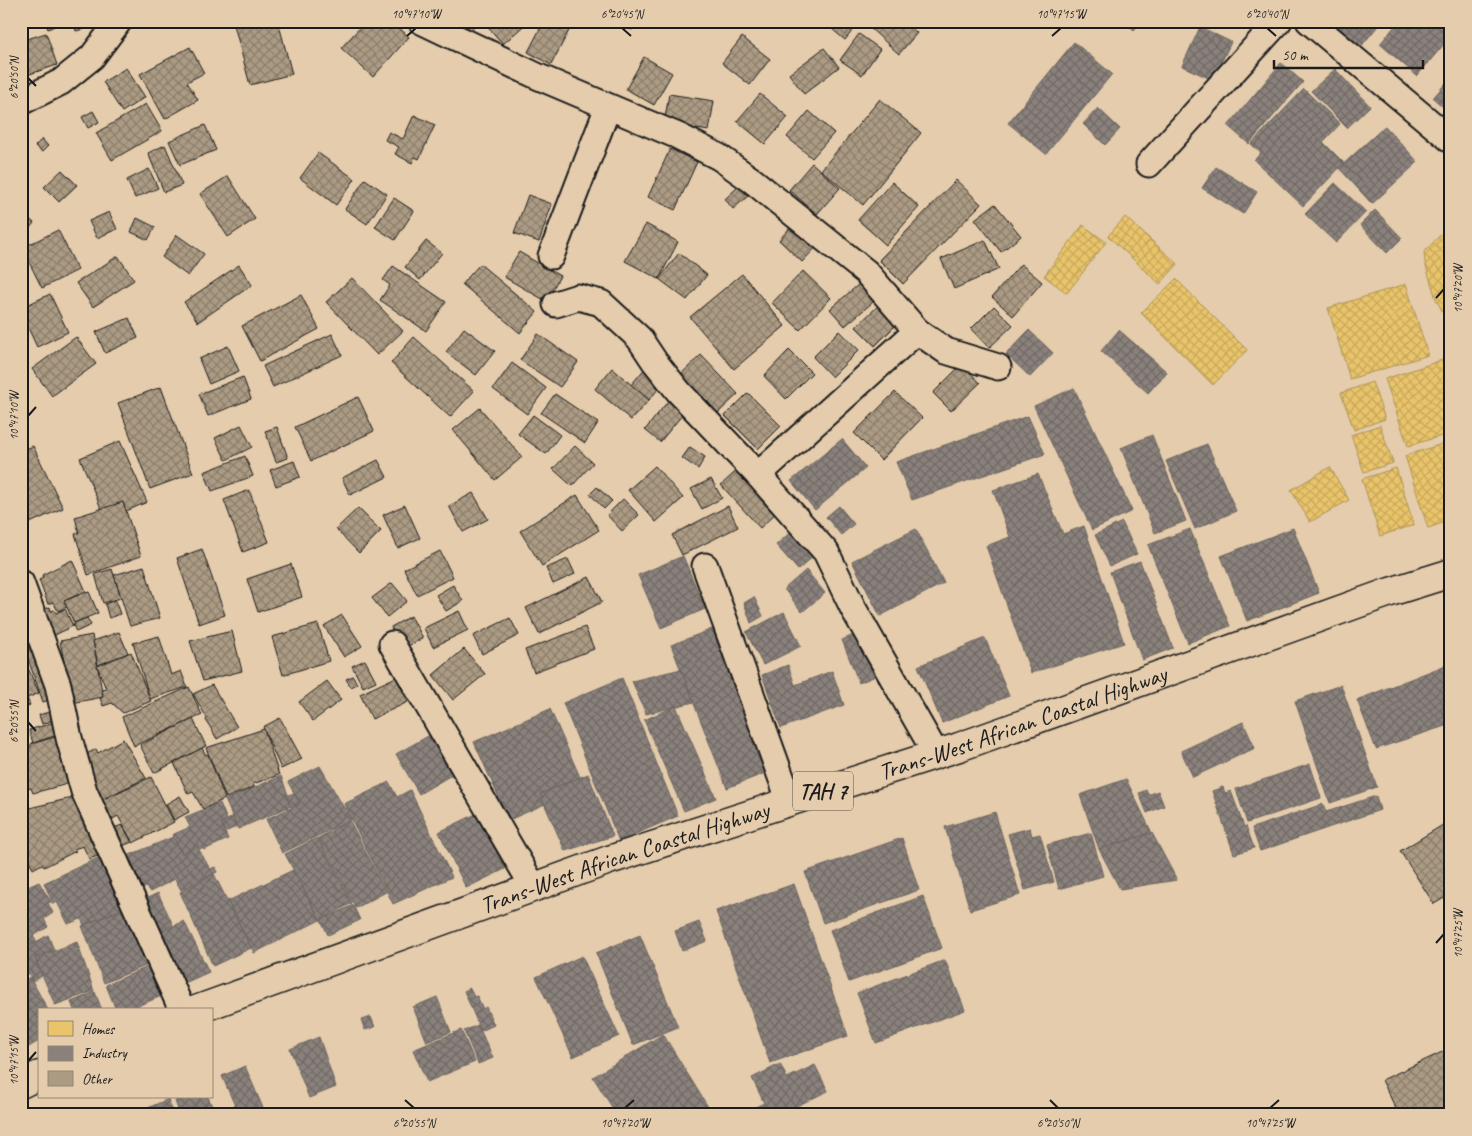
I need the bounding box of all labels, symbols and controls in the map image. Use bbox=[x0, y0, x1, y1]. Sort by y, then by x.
text: 10°47'10"W bbox=[392, 6, 443, 22]
text: 6°20'45"N bbox=[601, 6, 645, 22]
text: 10°47'15"W bbox=[1037, 6, 1088, 22]
text: 6°20'40"N bbox=[1246, 6, 1290, 22]
scale bar bbox=[1274, 38, 1423, 70]
text: 50 m bbox=[1282, 46, 1309, 65]
text: 6°20'50"N bbox=[6, 55, 22, 99]
text: 10°47'20"W bbox=[1450, 262, 1466, 313]
text: 10°47'10"W bbox=[6, 389, 22, 440]
street label: Trans-West African Coastal Highway bbox=[875, 658, 1172, 787]
text: 6°20'55"N bbox=[6, 699, 22, 743]
road number: TAH 7 bbox=[793, 771, 853, 810]
street label: Trans-West African Coastal Highway bbox=[476, 794, 774, 921]
text: 10°47'25"W bbox=[1450, 907, 1466, 958]
legend bbox=[38, 1008, 212, 1098]
text: Homes bbox=[82, 1020, 116, 1039]
text: 10°47'15"W bbox=[6, 1034, 22, 1085]
text: Industry bbox=[82, 1044, 129, 1063]
text: Other bbox=[82, 1070, 113, 1089]
text: 6°20'55"N bbox=[393, 1115, 437, 1131]
text: 10°47'20"W bbox=[601, 1115, 652, 1131]
text: 6°20'50"N bbox=[1037, 1115, 1081, 1131]
text: 10°47'25"W bbox=[1246, 1115, 1297, 1131]

